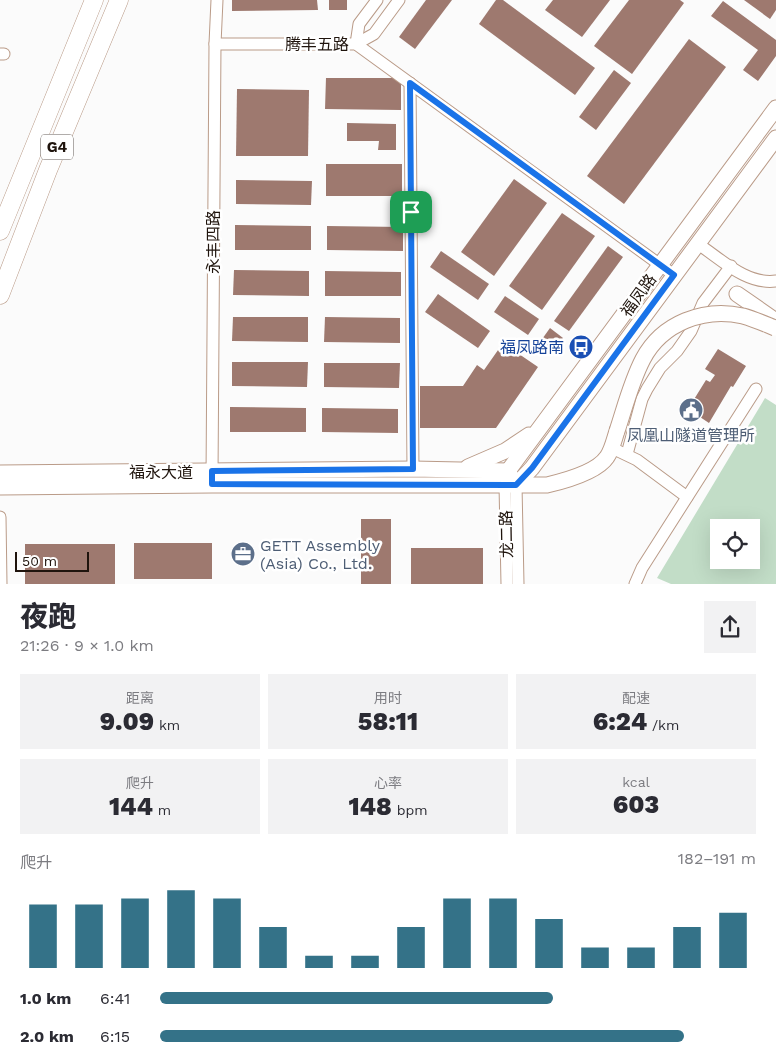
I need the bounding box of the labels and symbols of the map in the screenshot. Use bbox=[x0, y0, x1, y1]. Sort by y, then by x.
street label: 腾丰五路 bbox=[285, 35, 349, 54]
road number: G4 bbox=[41, 134, 73, 160]
pin bbox=[390, 191, 432, 233]
street label: 永丰四路 bbox=[204, 210, 223, 274]
street label: 福凤路 bbox=[617, 270, 660, 320]
bus stop icon: 福凤路南 bbox=[568, 334, 594, 360]
place label: 福凤路南 bbox=[500, 338, 564, 357]
public building icon: 凤凰山隧道管理所 bbox=[678, 397, 704, 423]
place label: 凤凰山隧道管理所 bbox=[627, 426, 755, 445]
street label: 福永大道 bbox=[129, 463, 193, 482]
street label: 龙二路 bbox=[497, 510, 516, 558]
place label: GETT Assembly (Asia) Co., Ltd. bbox=[260, 536, 381, 573]
office icon: GETT Assembly (Asia) Co., Ltd. bbox=[230, 541, 256, 567]
scale bar bbox=[15, 549, 89, 572]

